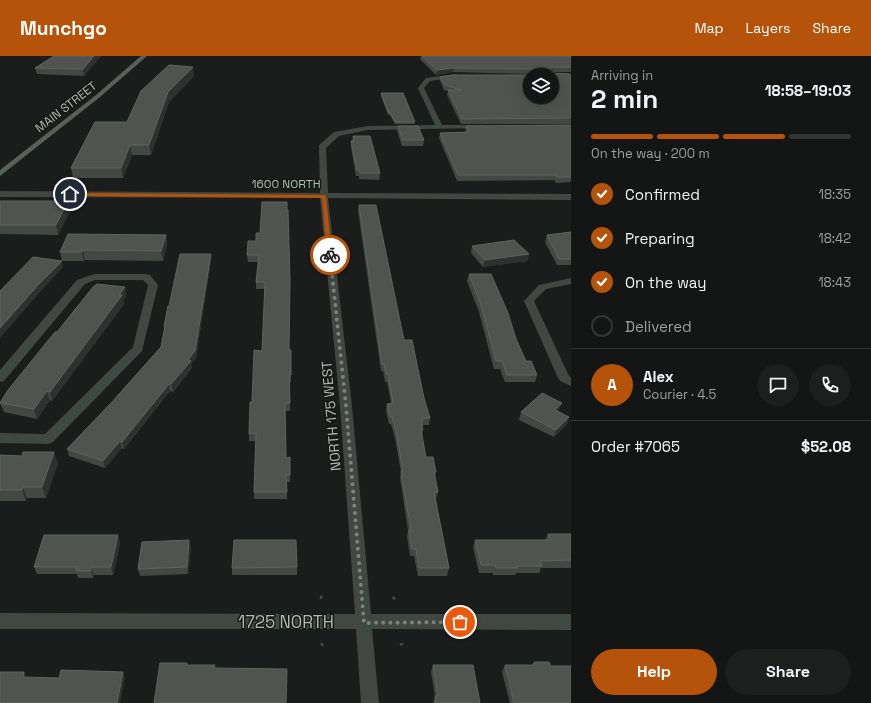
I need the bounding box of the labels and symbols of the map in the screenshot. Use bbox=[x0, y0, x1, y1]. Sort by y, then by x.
street label: MAIN STREET bbox=[32, 78, 100, 136]
street label: 1600 NORTH bbox=[251, 176, 321, 192]
pin bbox=[53, 177, 87, 211]
courier bbox=[310, 235, 350, 275]
street label: NORTH 175 WEST bbox=[317, 360, 345, 472]
pin bbox=[443, 605, 477, 639]
street label: 1725 NORTH bbox=[238, 611, 334, 633]

